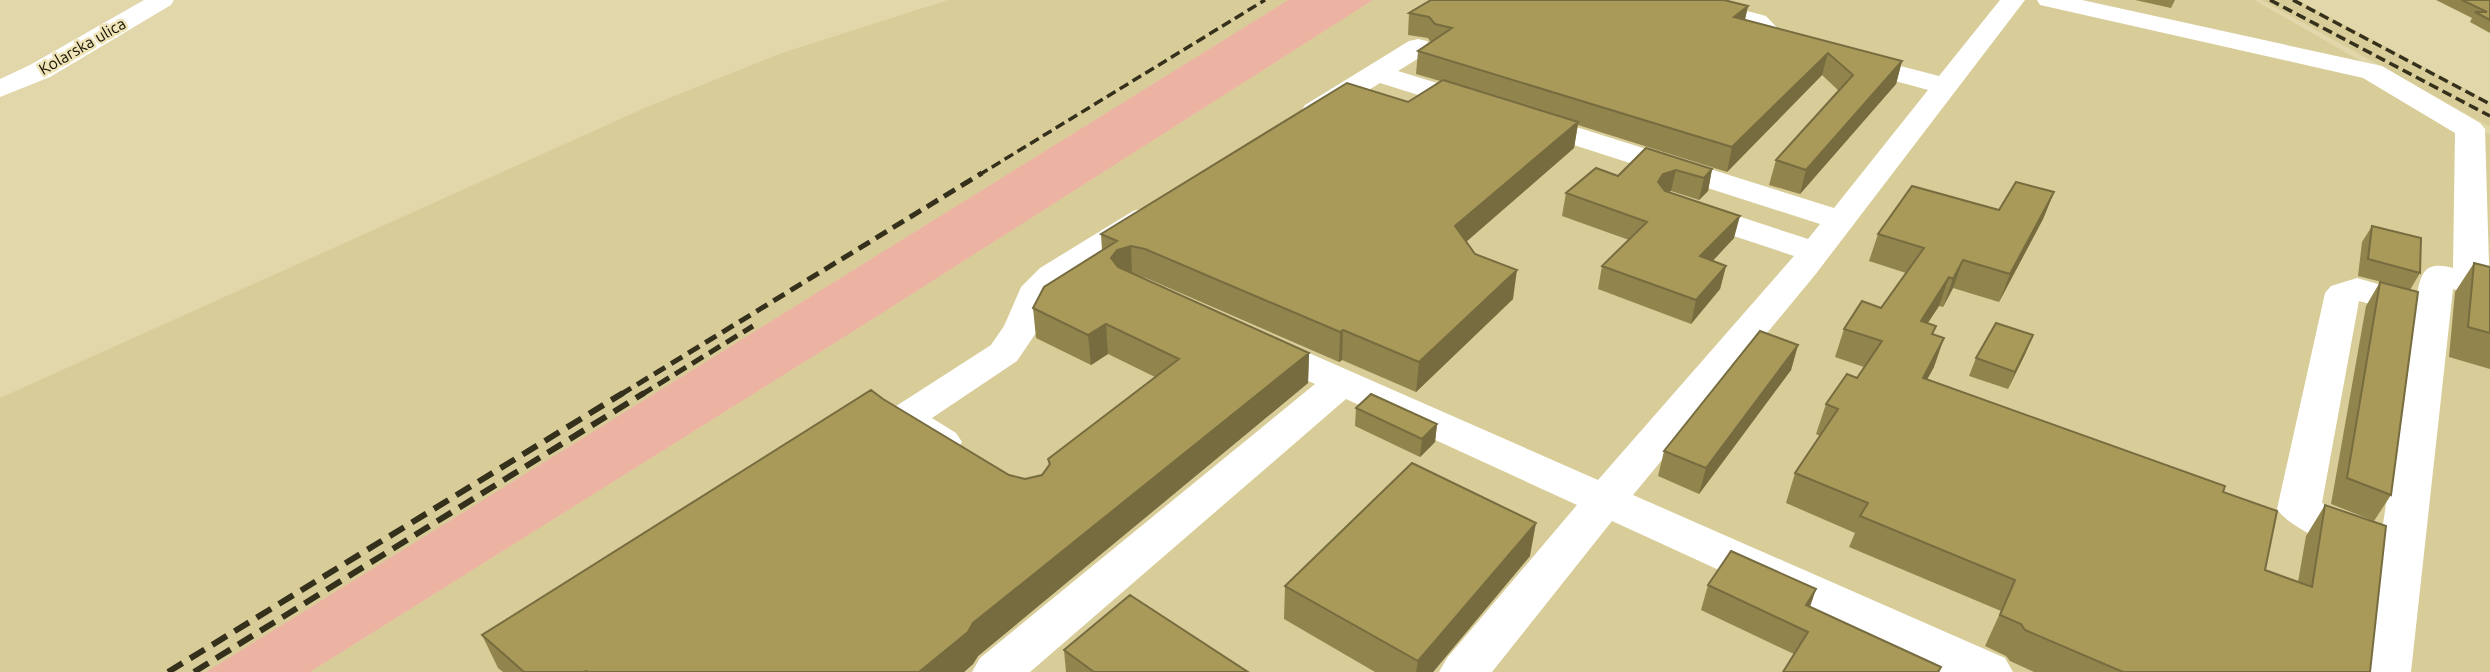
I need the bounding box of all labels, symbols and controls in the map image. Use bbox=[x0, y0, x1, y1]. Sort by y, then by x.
street label: Kolarska ulica bbox=[35, 14, 129, 78]

